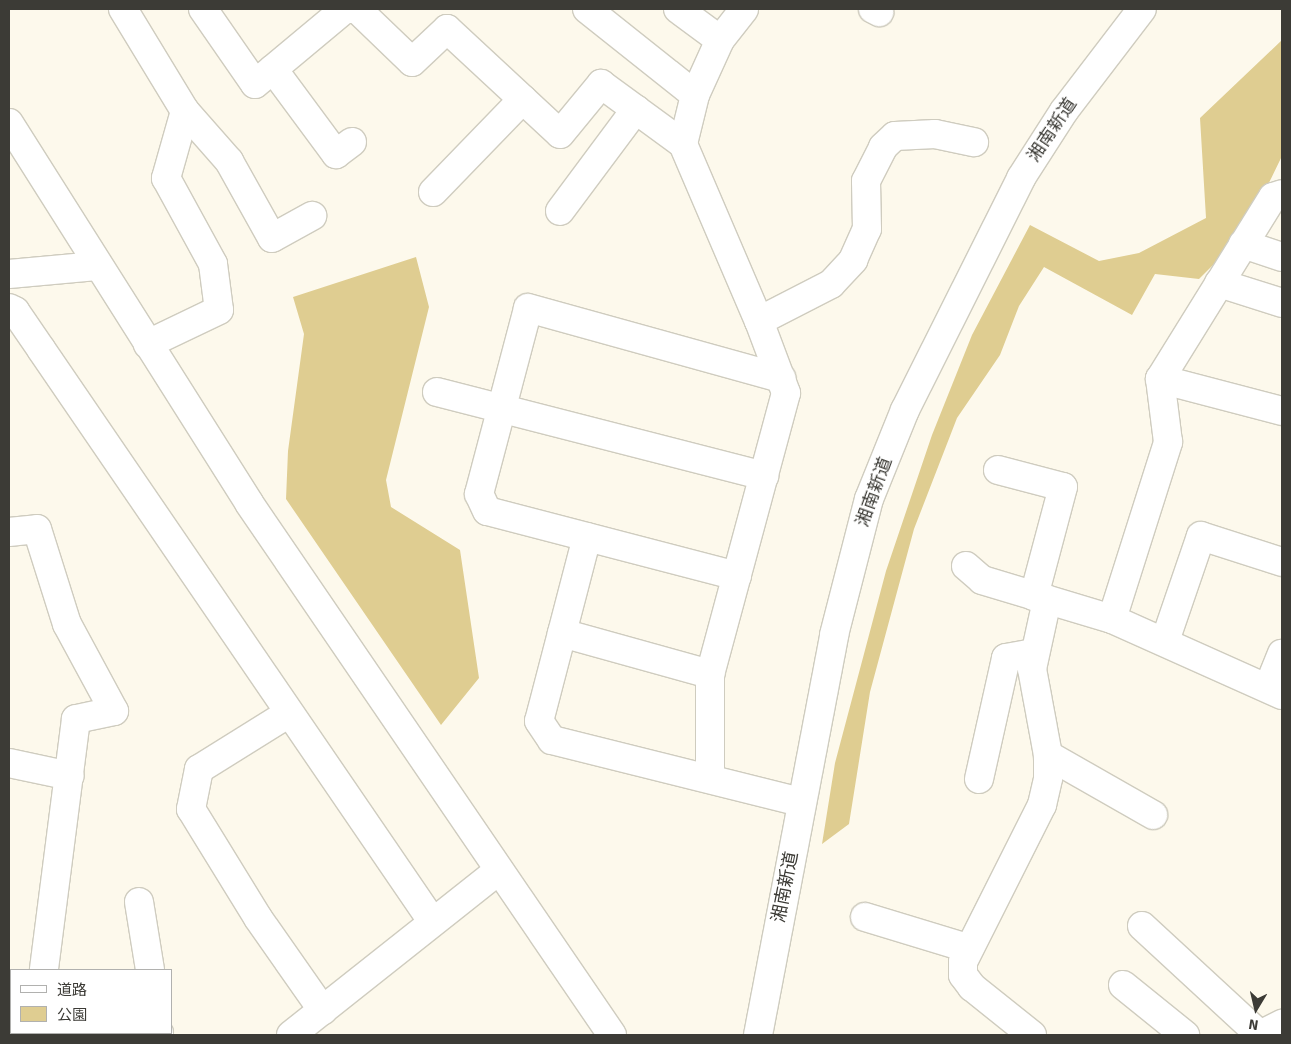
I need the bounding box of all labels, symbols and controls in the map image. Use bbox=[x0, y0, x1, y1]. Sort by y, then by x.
street label: 湘南新道 bbox=[1023, 94, 1081, 166]
street label: 湘南新道 bbox=[852, 454, 896, 530]
street label: 湘南新道 bbox=[768, 850, 802, 924]
legend bbox=[10, 969, 172, 1034]
text: 道路 bbox=[57, 981, 87, 999]
north arrow bbox=[1231, 984, 1281, 1034]
text: 公園 bbox=[57, 1006, 87, 1024]
text: N bbox=[1247, 1015, 1260, 1033]

